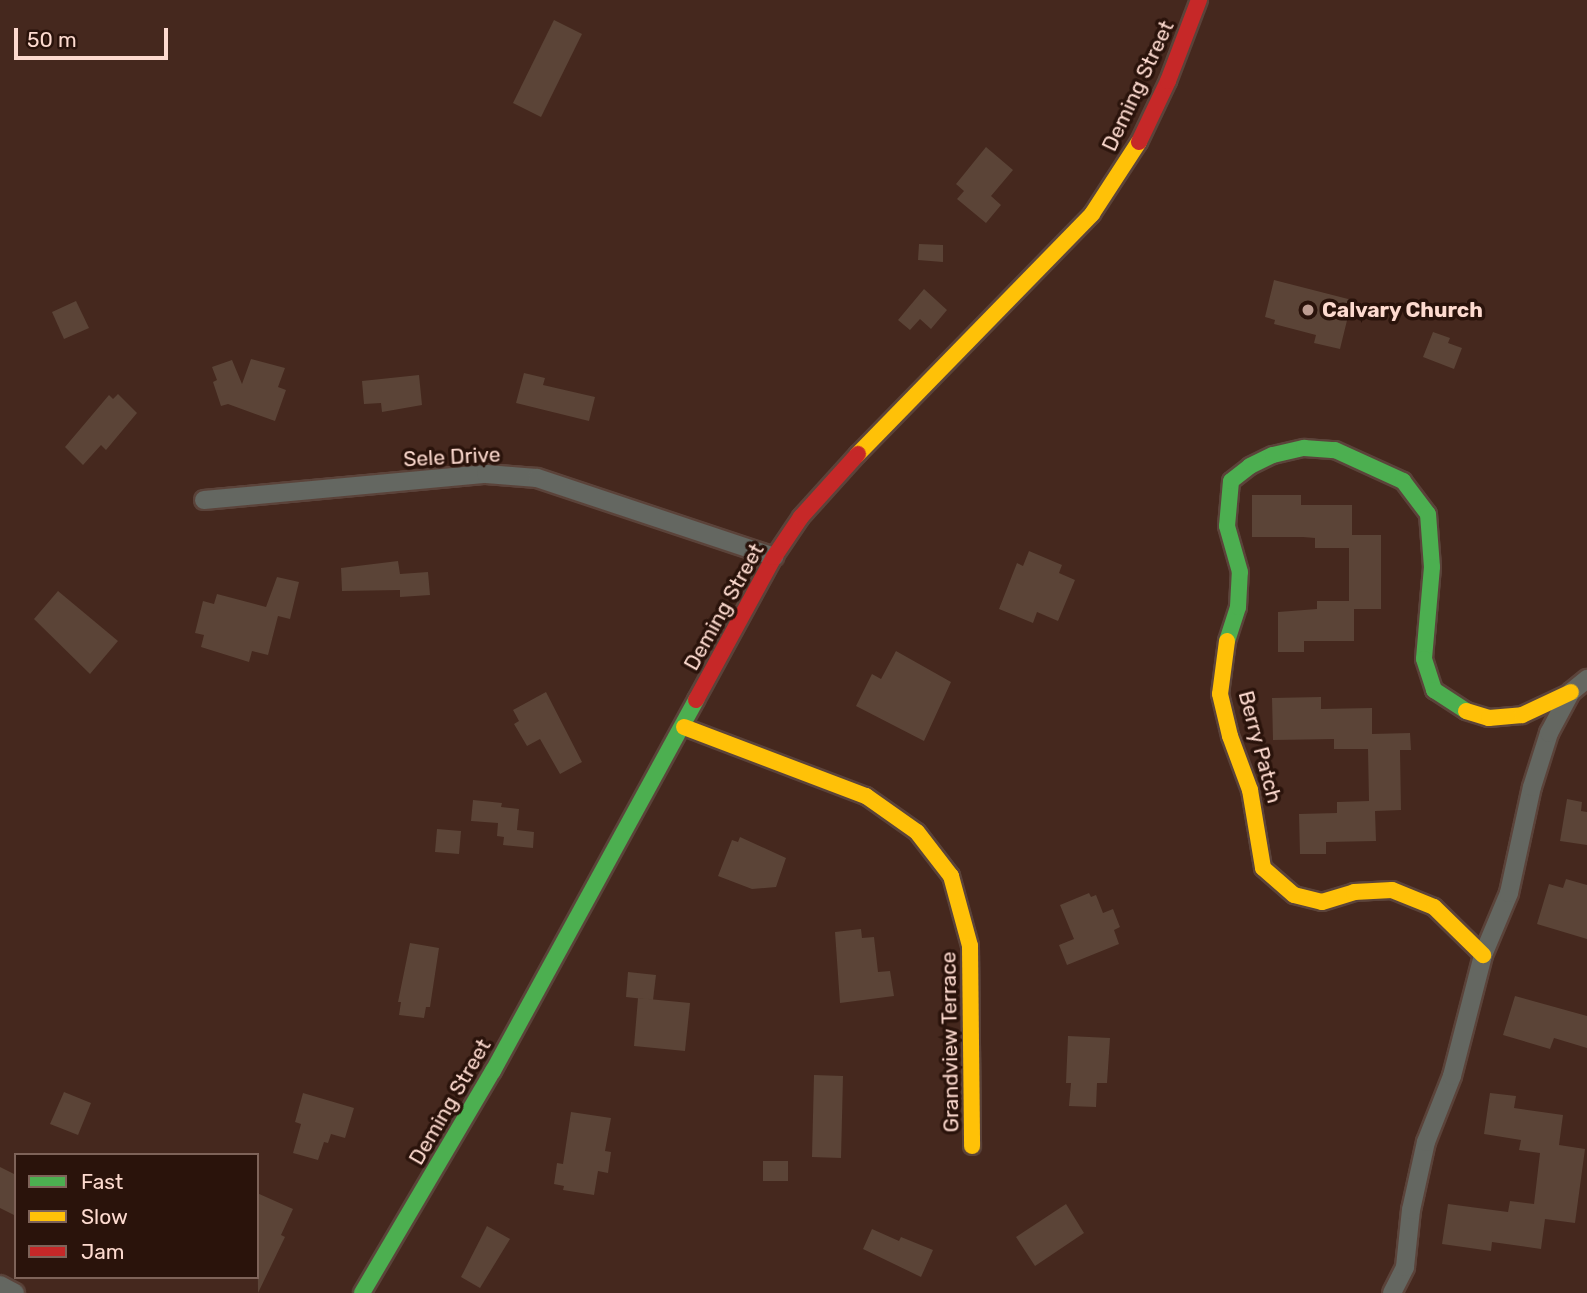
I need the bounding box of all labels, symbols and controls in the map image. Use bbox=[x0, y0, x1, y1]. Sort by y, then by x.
scale bar bbox=[18, 14, 172, 58]
street label: Deming Street bbox=[1097, 17, 1179, 155]
text: 50 m bbox=[27, 27, 77, 52]
place label: Calvary Church bbox=[1322, 297, 1483, 323]
marker: Calvary Church bbox=[1300, 302, 1316, 318]
street label: Sele Drive bbox=[403, 442, 501, 472]
street label: Deming Street bbox=[679, 539, 769, 675]
street label: Berry Patch bbox=[1233, 688, 1287, 806]
street label: Grandview Terrace bbox=[936, 951, 964, 1133]
street label: Deming Street bbox=[404, 1035, 496, 1169]
legend bbox=[14, 1153, 259, 1279]
text: Fast bbox=[81, 1169, 123, 1194]
text: Slow bbox=[81, 1204, 128, 1229]
text: Jam bbox=[81, 1239, 125, 1264]

